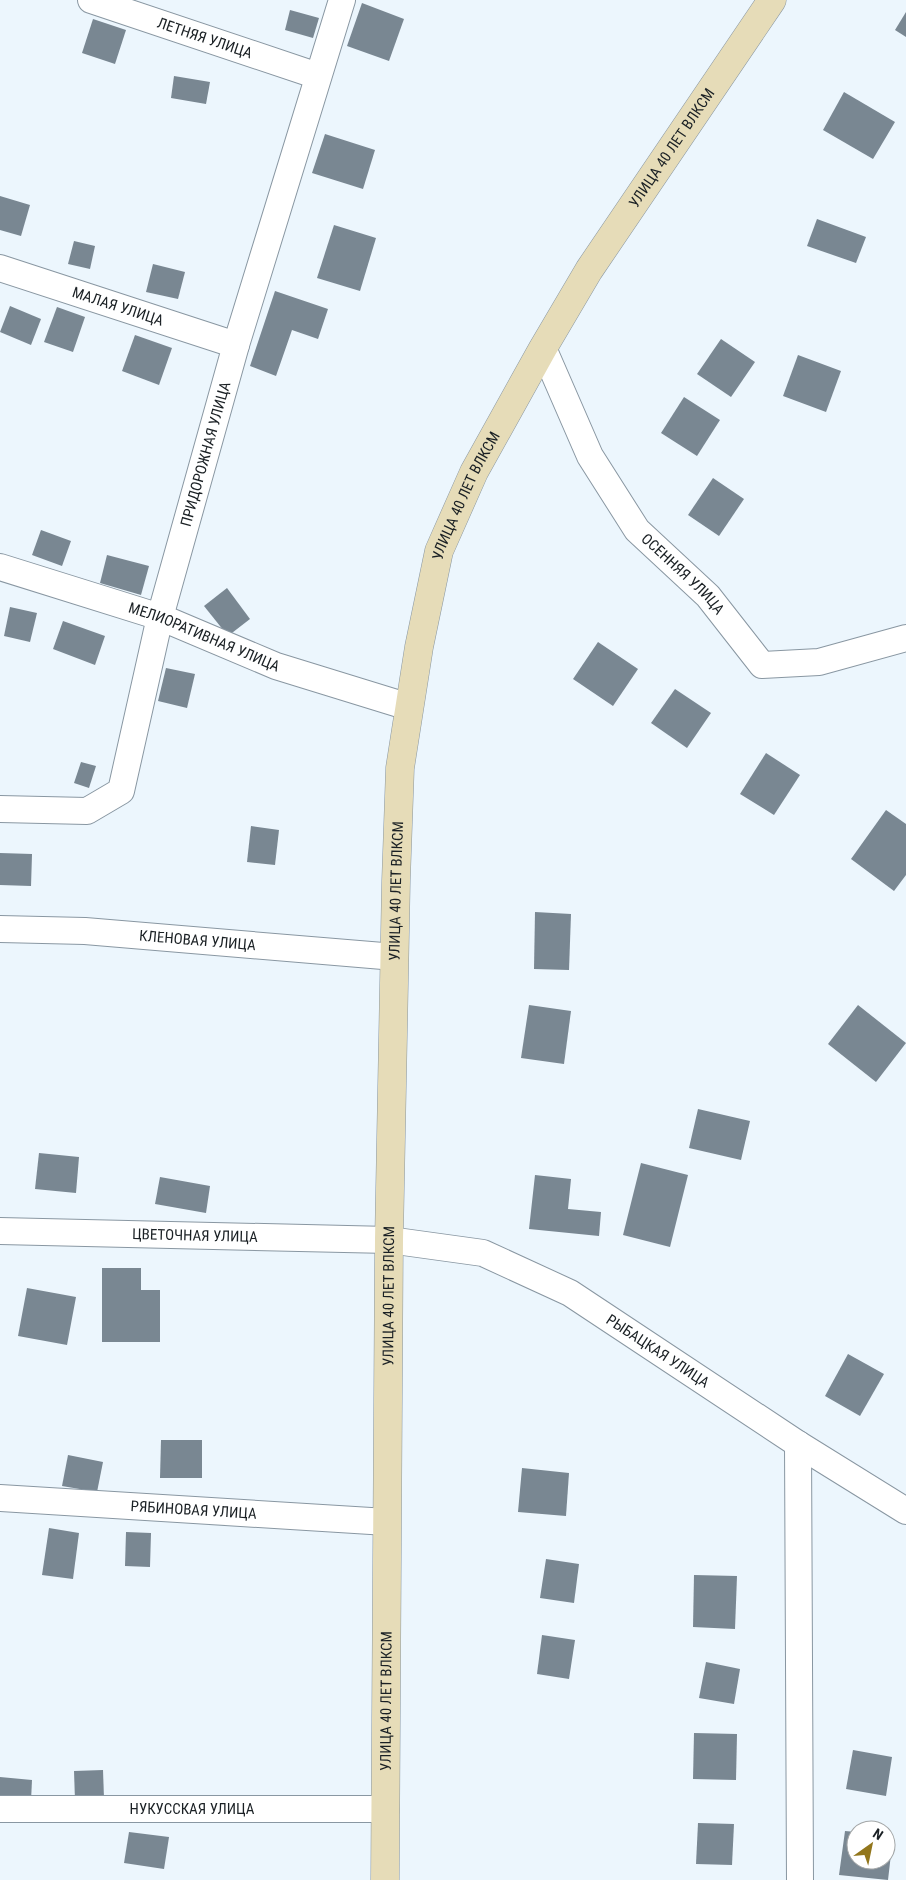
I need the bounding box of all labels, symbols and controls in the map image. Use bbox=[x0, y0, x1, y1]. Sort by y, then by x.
street label: ЛЕТНЯЯ УЛИЦА bbox=[155, 14, 255, 62]
street label: УЛИЦА 40 ЛЕТ ВЛКСМ bbox=[625, 85, 718, 211]
street label: МАЛАЯ УЛИЦА bbox=[70, 283, 166, 330]
street label: ПРИДОРОЖНАЯ УЛИЦА bbox=[177, 379, 234, 529]
street label: УЛИЦА 40 ЛЕТ ВЛКСМ bbox=[428, 428, 504, 561]
street label: ОСЕННЯЯ УЛИЦА bbox=[638, 530, 728, 618]
street label: МЕЛИОРАТИВНАЯ УЛИЦА bbox=[126, 599, 283, 676]
street label: УЛИЦА 40 ЛЕТ ВЛКСМ bbox=[385, 821, 407, 961]
street label: КЛЕНОВАЯ УЛИЦА bbox=[139, 927, 257, 954]
street label: ЦВЕТОЧНАЯ УЛИЦА bbox=[132, 1225, 258, 1246]
street label: УЛИЦА 40 ЛЕТ ВЛКСМ bbox=[379, 1226, 398, 1366]
street label: РЫБАЦКАЯ УЛИЦА bbox=[603, 1311, 713, 1392]
street label: РЯБИНОВАЯ УЛИЦА bbox=[130, 1497, 257, 1523]
street label: УЛИЦА 40 ЛЕТ ВЛКСМ bbox=[377, 1631, 396, 1771]
street label: НУКУССКАЯ УЛИЦА bbox=[130, 1800, 255, 1818]
north arrow bbox=[846, 1820, 896, 1870]
text: N bbox=[870, 1825, 886, 1843]

